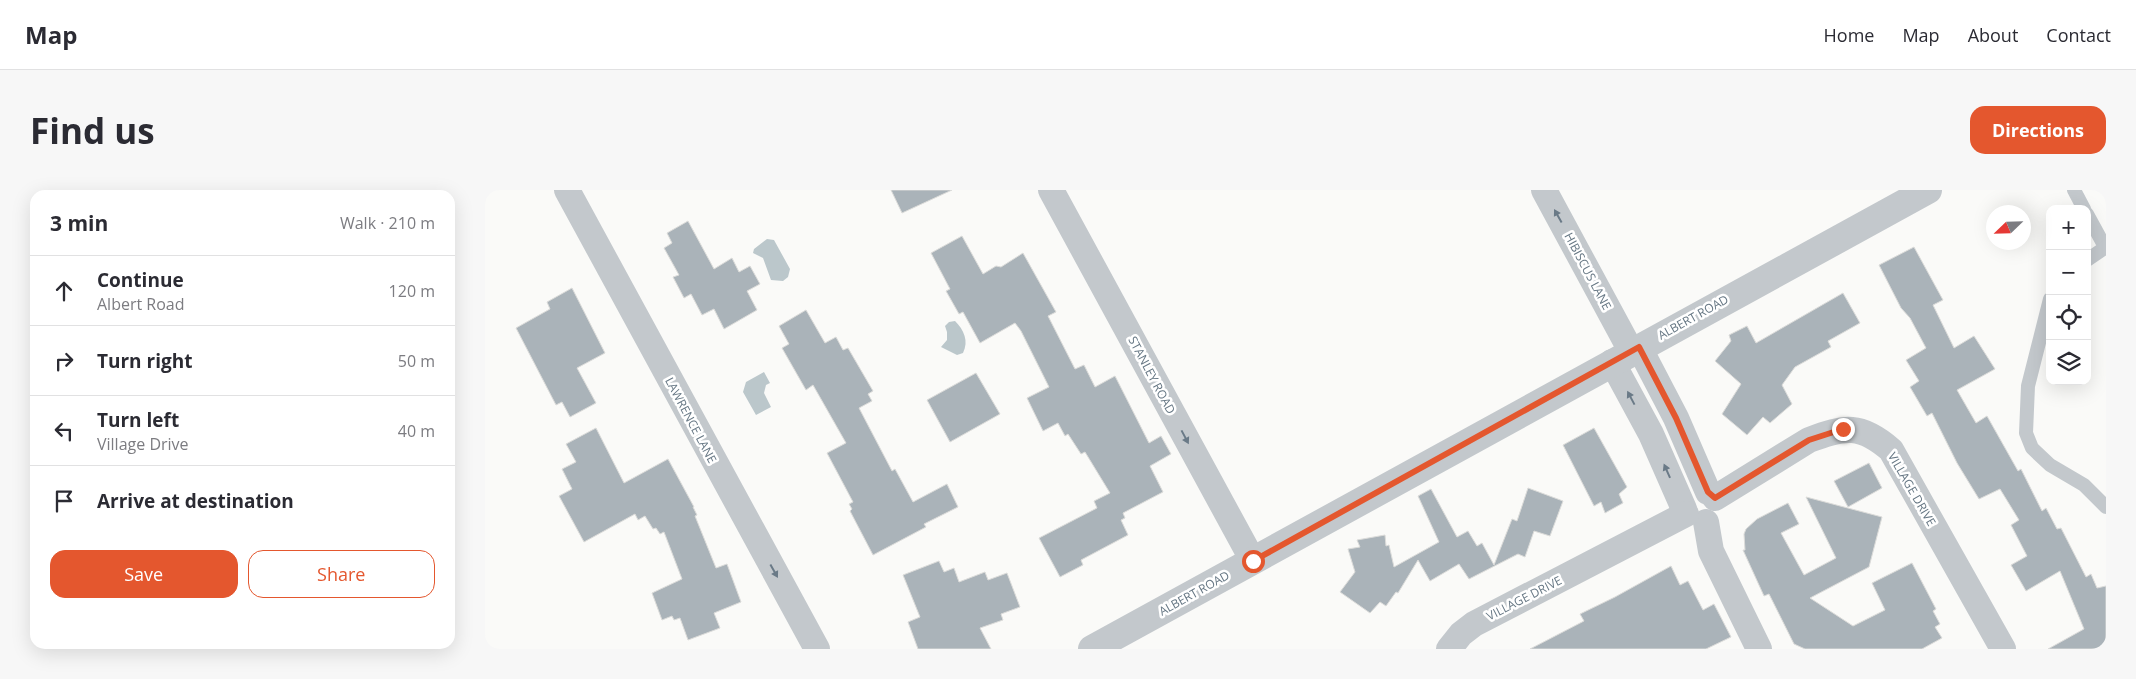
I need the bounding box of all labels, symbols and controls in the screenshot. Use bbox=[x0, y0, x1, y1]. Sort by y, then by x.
text: Map bbox=[25, 18, 77, 51]
text: Home bbox=[1824, 23, 1874, 47]
text: Map bbox=[1902, 23, 1940, 47]
text: About bbox=[1968, 23, 2018, 47]
text: Contact bbox=[2046, 23, 2111, 47]
button: Directions bbox=[1970, 106, 2106, 154]
text: Find us bbox=[30, 107, 155, 154]
north arrow bbox=[1986, 205, 2031, 250]
map controls bbox=[2046, 205, 2091, 385]
button: + bbox=[2046, 205, 2091, 250]
text: 3 min bbox=[50, 209, 108, 237]
one-way arrow bbox=[1554, 209, 1562, 223]
text: Walk · 210 m bbox=[340, 212, 435, 234]
street label: HIBISCUS LANE bbox=[1560, 229, 1616, 313]
button: − bbox=[2046, 250, 2091, 295]
text: Continue bbox=[97, 267, 184, 293]
icon: ahead bbox=[50, 277, 78, 305]
text: 120 m bbox=[389, 280, 435, 302]
street label: ALBERT ROAD bbox=[1655, 291, 1731, 343]
text: Albert Road bbox=[97, 293, 185, 315]
button: locate bbox=[2046, 295, 2091, 340]
street label: STANLEY ROAD bbox=[1124, 333, 1180, 417]
button: layers bbox=[2046, 340, 2091, 385]
icon: right bbox=[50, 347, 78, 375]
text: Turn right bbox=[97, 348, 192, 374]
text: 50 m bbox=[398, 350, 435, 372]
street label: LAWRENCE LANE bbox=[661, 374, 721, 466]
one-way arrow bbox=[1627, 391, 1635, 405]
text: Turn left bbox=[97, 407, 179, 433]
icon: left bbox=[50, 417, 78, 445]
route end bbox=[1832, 418, 1855, 441]
text: 40 m bbox=[398, 420, 435, 442]
one-way arrow bbox=[1181, 429, 1189, 444]
text: Village Drive bbox=[97, 433, 189, 455]
street label: VILLAGE DRIVE bbox=[1884, 449, 1940, 529]
one-way arrow bbox=[1663, 464, 1671, 478]
icon: arrive bbox=[50, 487, 78, 515]
text: Arrive at destination bbox=[97, 488, 294, 514]
button: Save bbox=[50, 550, 238, 598]
button: Share bbox=[248, 550, 435, 598]
route start bbox=[1242, 550, 1265, 573]
one-way arrow bbox=[769, 564, 778, 578]
street label: ALBERT ROAD bbox=[1156, 567, 1232, 619]
street label: VILLAGE DRIVE bbox=[1483, 572, 1565, 624]

